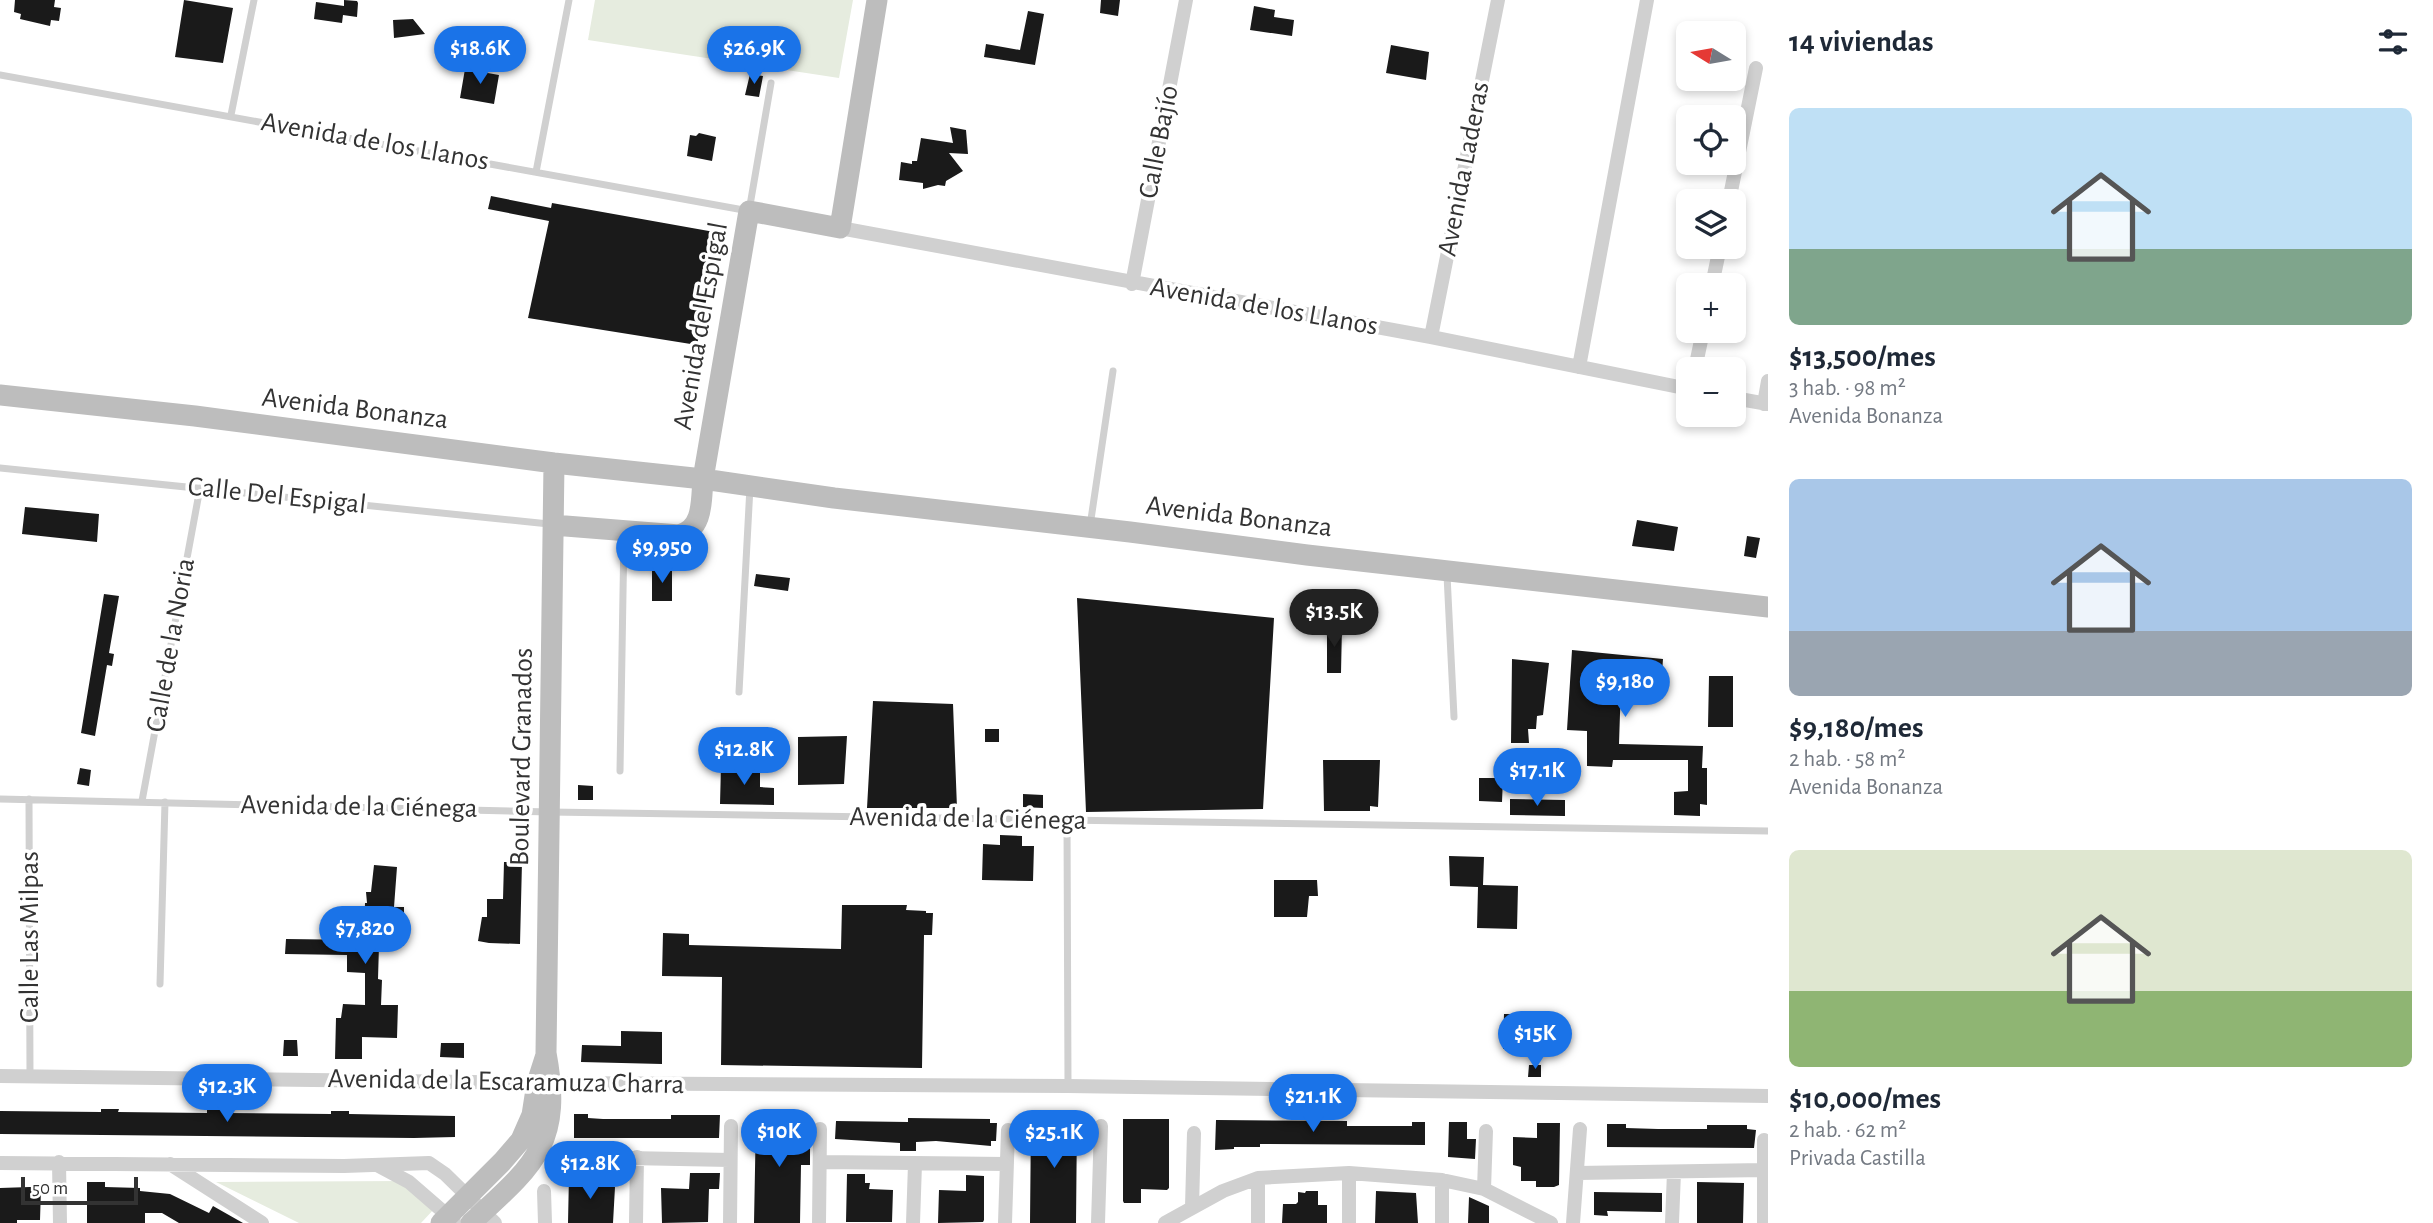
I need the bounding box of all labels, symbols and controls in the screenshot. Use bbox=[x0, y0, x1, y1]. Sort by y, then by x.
north arrow bbox=[1676, 21, 1746, 91]
map controls bbox=[1676, 21, 1746, 427]
icon: filters bbox=[2374, 23, 2412, 61]
pin: $18.6K bbox=[423, 27, 537, 86]
pin: $26.9K bbox=[697, 27, 811, 86]
text: 14 viviendas bbox=[1789, 27, 1934, 57]
text: $18.6K bbox=[450, 37, 510, 60]
text: $26.9K bbox=[723, 37, 785, 60]
street label: Avenida Laderas bbox=[1433, 79, 1495, 259]
street label: Calle Bajío bbox=[1134, 83, 1184, 201]
button: locate bbox=[1676, 105, 1746, 175]
street label: Avenida de los Llanos bbox=[259, 108, 491, 176]
icon: home bbox=[2038, 154, 2164, 280]
button: layers bbox=[1676, 189, 1746, 259]
street label: Avenida del Espigal bbox=[669, 220, 733, 432]
street label: Avenida de los Llanos bbox=[1148, 273, 1380, 341]
button: + bbox=[1676, 273, 1746, 343]
text: $13,500/mes bbox=[1789, 342, 1936, 372]
button: − bbox=[1676, 357, 1746, 427]
text: 3 hab. · 98 m² bbox=[1789, 377, 1906, 400]
street label: Avenida Bonanza bbox=[260, 384, 450, 434]
text: Avenida Bonanza bbox=[1789, 405, 1943, 428]
street label: Calle Del Espigal bbox=[186, 473, 368, 519]
street label: Avenida Bonanza bbox=[1144, 492, 1334, 542]
icon: home bbox=[2038, 525, 2164, 651]
pin: $9,950 bbox=[605, 526, 719, 585]
text: $9,950 bbox=[632, 536, 692, 559]
street label: Calle de la Noria bbox=[142, 556, 200, 734]
pin: $13.5K bbox=[1277, 590, 1391, 649]
text: $13.5K bbox=[1305, 600, 1363, 623]
street label: Boulevard Granados bbox=[506, 648, 538, 866]
pin: $9,180 bbox=[1568, 660, 1682, 719]
text: $9,180 bbox=[1596, 670, 1654, 693]
text: $9,180/mes bbox=[1789, 713, 1924, 743]
pin: $12.8K bbox=[687, 728, 801, 787]
text: $12.8K bbox=[714, 738, 774, 761]
pin: $17.1K bbox=[1480, 748, 1594, 808]
text: 2 hab. · 58 m² bbox=[1789, 748, 1905, 771]
text: $17.1K bbox=[1509, 759, 1565, 782]
text: Avenida Bonanza bbox=[1789, 776, 1943, 799]
street label: Avenida de la Ciénega bbox=[240, 791, 478, 823]
street label: Avenida de la Ciénega bbox=[849, 803, 1087, 835]
street label: Calle Las Milpas bbox=[16, 851, 44, 1023]
icon: home bbox=[2038, 896, 2164, 1022]
pin: $7,820 bbox=[308, 906, 422, 966]
text: $7,820 bbox=[335, 917, 395, 940]
pin: $15K bbox=[1494, 1012, 1576, 1071]
text: $15K bbox=[1514, 1022, 1556, 1045]
pin: $12.3K bbox=[170, 1064, 284, 1124]
street label: Avenida de la Escaramuza Charra bbox=[328, 1065, 685, 1099]
pin: $21.1K bbox=[1256, 1074, 1370, 1134]
text: $12.3K bbox=[198, 1075, 256, 1098]
text: $10,000/mes bbox=[1789, 1084, 1941, 1114]
text: $21.1K bbox=[1285, 1085, 1341, 1108]
pin: $10K bbox=[738, 1110, 820, 1169]
pin: $25.1K bbox=[997, 1110, 1111, 1170]
text: 2 hab. · 62 m² bbox=[1789, 1119, 1906, 1142]
text: $10K bbox=[757, 1120, 801, 1143]
text: $25.1K bbox=[1025, 1121, 1083, 1144]
pin: $12.8K bbox=[533, 1142, 647, 1201]
text: Privada Castilla bbox=[1789, 1147, 1926, 1170]
text: $12.8K bbox=[560, 1152, 620, 1175]
scale bar bbox=[21, 1174, 138, 1206]
text: 50 m bbox=[32, 1179, 68, 1198]

